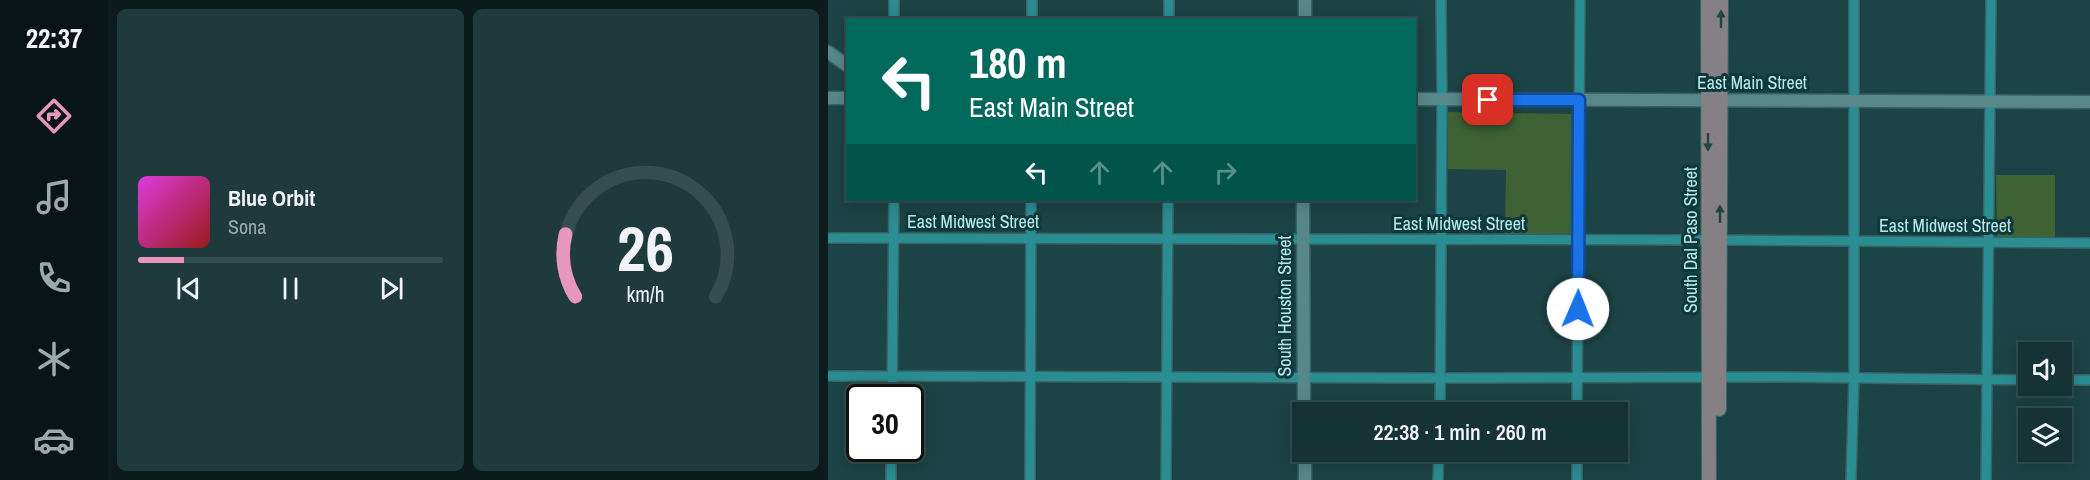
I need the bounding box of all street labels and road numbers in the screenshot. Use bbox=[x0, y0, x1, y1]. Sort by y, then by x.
street label: East Main Street bbox=[1697, 70, 1807, 95]
street label: South Dal Paso Street bbox=[1678, 167, 1703, 313]
street label: East Midwest Street bbox=[907, 209, 1039, 234]
street label: East Midwest Street bbox=[1393, 211, 1525, 236]
street label: East Midwest Street bbox=[1879, 213, 2011, 238]
street label: South Houston Street bbox=[1272, 235, 1297, 377]

